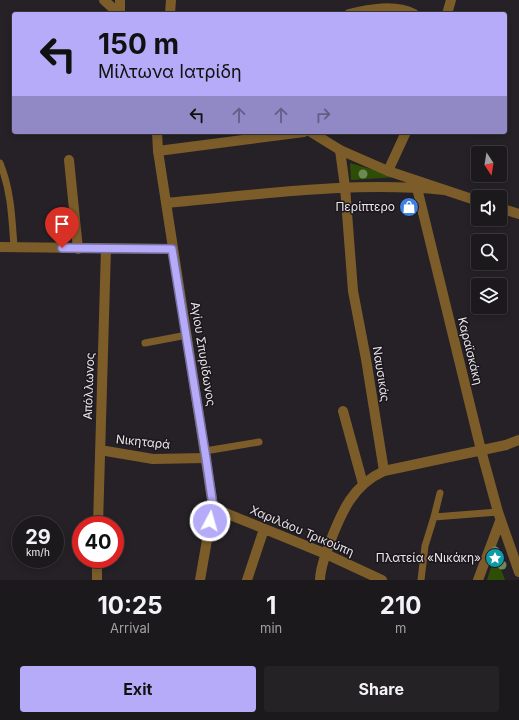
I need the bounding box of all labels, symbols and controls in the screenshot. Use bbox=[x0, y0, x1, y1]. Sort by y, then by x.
text: 150 m bbox=[98, 27, 179, 61]
icon: left bbox=[32, 28, 84, 80]
text: Μίλτωνα Ιατρίδη bbox=[98, 61, 242, 82]
icon: left bbox=[186, 104, 208, 126]
icon: ahead bbox=[228, 104, 250, 126]
icon: ahead bbox=[270, 104, 292, 126]
icon: right bbox=[312, 104, 334, 126]
north arrow bbox=[471, 146, 507, 182]
map controls bbox=[471, 146, 507, 314]
button: sound bbox=[471, 190, 507, 226]
shop icon: Περίπτερο bbox=[398, 196, 420, 218]
place label: Περίπτερο bbox=[335, 199, 395, 214]
pin bbox=[45, 207, 79, 248]
icon: arrive bbox=[51, 213, 73, 235]
button: search bbox=[471, 234, 507, 270]
button: layers bbox=[471, 278, 507, 314]
street label: Αγίου Σπυρίδωνος bbox=[188, 301, 219, 407]
street label: Καραϊσκάκη bbox=[455, 315, 486, 386]
street label: Ναυσικάς bbox=[370, 345, 393, 403]
street label: Απόλλωνος bbox=[80, 352, 97, 420]
street label: Νικηταρά bbox=[115, 431, 171, 452]
position arrow bbox=[189, 500, 231, 542]
street label: Χαριλάου Τρικούπη bbox=[248, 502, 356, 559]
speed limit sign: 40 bbox=[72, 516, 124, 568]
text: 29 bbox=[25, 525, 51, 549]
text: km/h bbox=[26, 546, 50, 558]
place icon: Πλατεία «Νικάκη» bbox=[484, 547, 506, 569]
place label: Πλατεία «Νικάκη» bbox=[376, 550, 481, 565]
text: 10:25 bbox=[98, 591, 163, 620]
text: 1 bbox=[266, 591, 276, 620]
text: 210 bbox=[380, 591, 421, 620]
text: Arrival bbox=[110, 620, 150, 636]
text: min bbox=[260, 620, 282, 636]
text: m bbox=[395, 620, 406, 636]
button: Exit bbox=[20, 666, 256, 712]
button: Share bbox=[264, 666, 499, 712]

